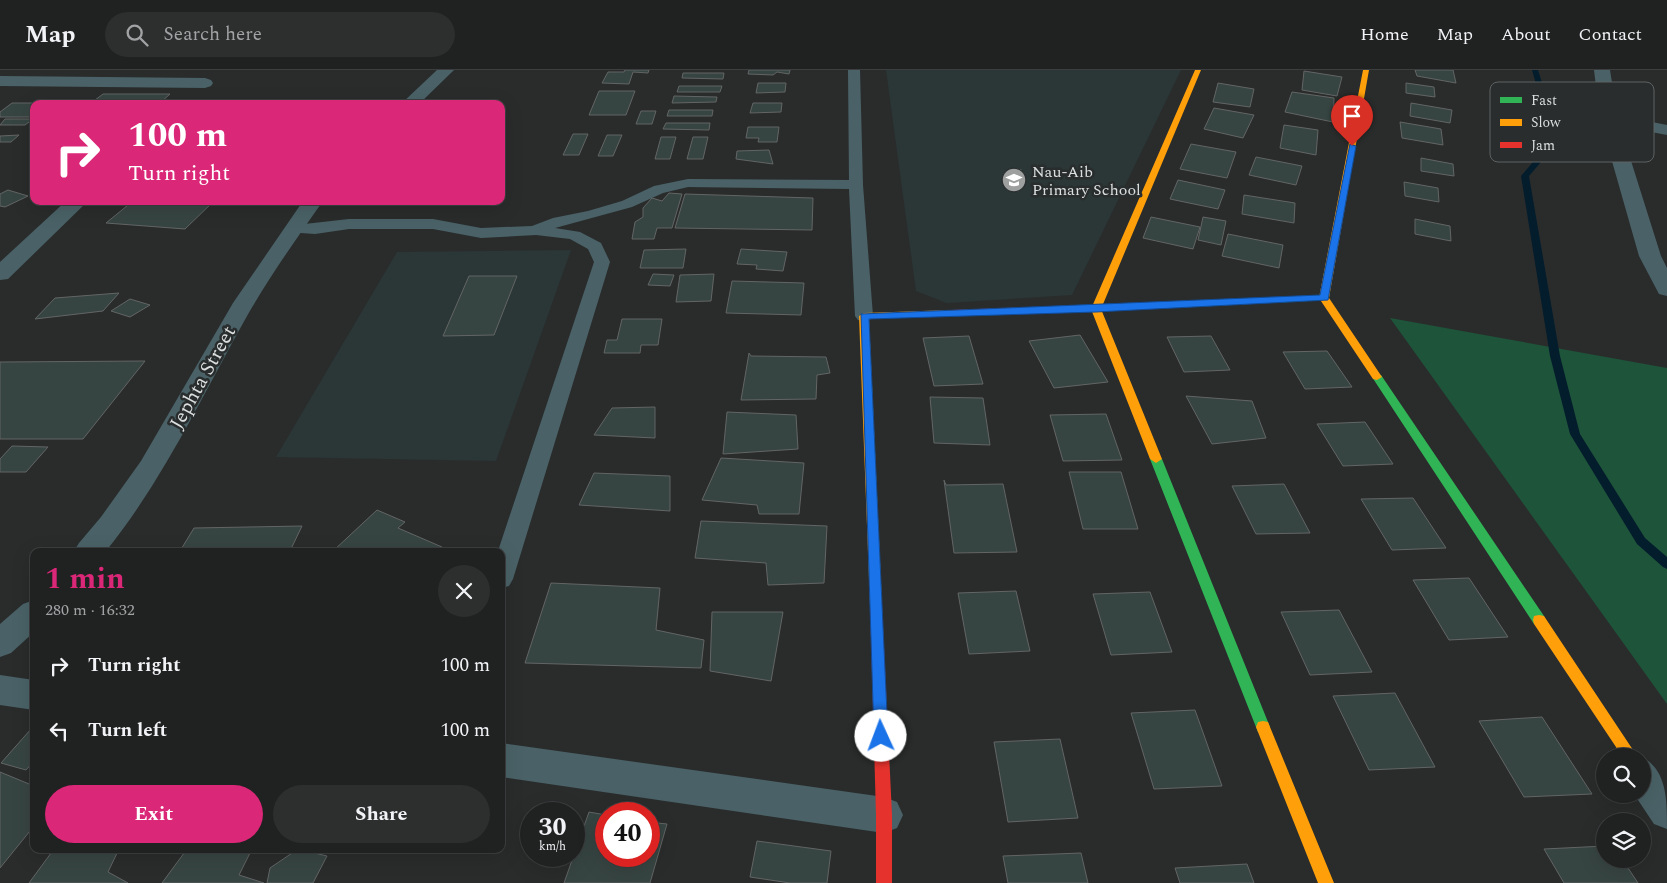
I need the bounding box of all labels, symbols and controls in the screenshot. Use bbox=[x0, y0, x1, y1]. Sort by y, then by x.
search box bbox=[105, 12, 455, 57]
text: Map bbox=[25, 17, 75, 53]
text: Search here bbox=[163, 20, 262, 49]
icon: search bbox=[123, 21, 151, 49]
text: Home bbox=[1360, 21, 1409, 48]
text: Map bbox=[1437, 21, 1473, 48]
text: About bbox=[1501, 21, 1551, 48]
text: Contact bbox=[1579, 21, 1642, 48]
legend bbox=[1490, 82, 1654, 162]
text: Fast bbox=[1531, 90, 1557, 111]
pin bbox=[1331, 95, 1373, 146]
icon: arrive bbox=[1338, 102, 1366, 130]
text: 100 m bbox=[128, 109, 227, 162]
text: Slow bbox=[1531, 112, 1561, 133]
icon: right bbox=[45, 120, 110, 185]
text: Jam bbox=[1531, 135, 1555, 156]
text: Turn right bbox=[128, 157, 230, 190]
place label: Nau-Aib Primary School bbox=[1032, 160, 1141, 202]
school or university icon: Nau-Aib Primary School bbox=[1001, 167, 1027, 193]
street label: Jephta Street bbox=[162, 320, 244, 435]
text: 1 min bbox=[45, 556, 125, 602]
button: close bbox=[438, 565, 490, 617]
text: 280 m · 16:32 bbox=[45, 598, 135, 622]
text: Turn right bbox=[88, 651, 181, 680]
text: 100 m bbox=[440, 651, 490, 680]
icon: right bbox=[45, 652, 73, 680]
position arrow bbox=[854, 709, 906, 761]
text: Turn left bbox=[88, 716, 167, 745]
text: 100 m bbox=[440, 716, 490, 745]
icon: left bbox=[45, 717, 73, 745]
map controls bbox=[1596, 748, 1651, 868]
button: search bbox=[1596, 748, 1651, 803]
button: Exit bbox=[45, 785, 263, 843]
button: Share bbox=[273, 785, 490, 843]
speed limit sign: 40 bbox=[595, 802, 660, 867]
text: 30 bbox=[538, 809, 567, 847]
button: layers bbox=[1596, 813, 1651, 868]
text: km/h bbox=[539, 837, 566, 856]

